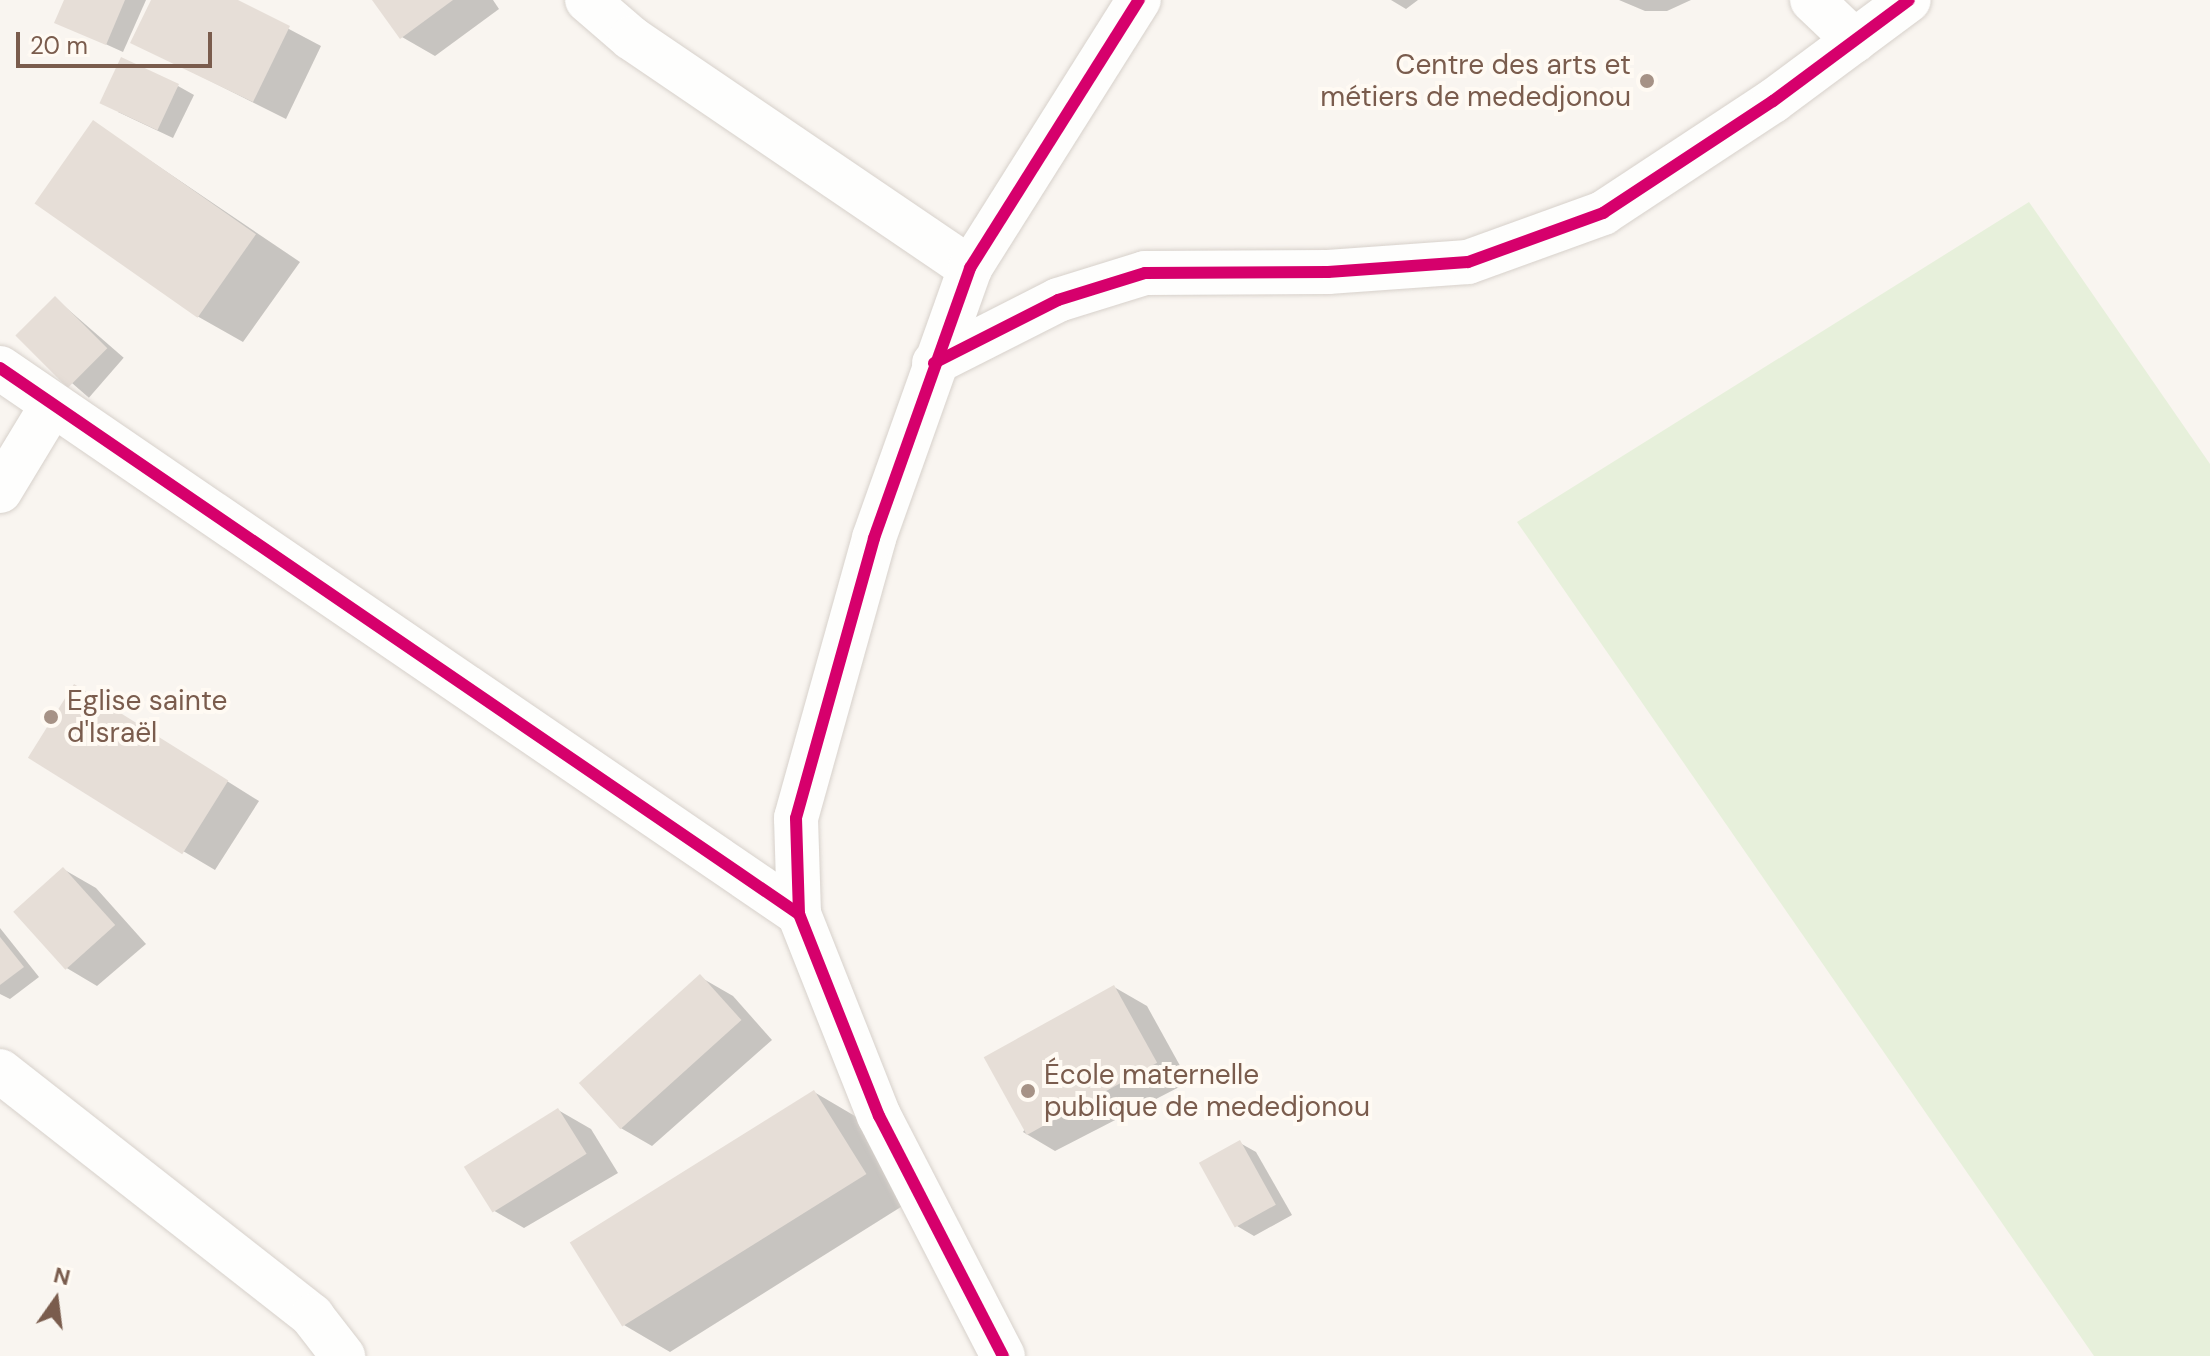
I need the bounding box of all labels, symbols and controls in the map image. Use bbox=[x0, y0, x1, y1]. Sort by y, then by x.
scale bar bbox=[20, 16, 216, 66]
text: 20 m bbox=[30, 30, 88, 61]
place label: Centre des arts et métiers de mededjonou bbox=[1320, 48, 1631, 114]
marker: Centre des arts et métiers de mededjonou bbox=[1638, 72, 1656, 90]
place label: Eglise sainte d'Israël bbox=[67, 684, 227, 750]
marker: Eglise sainte d'Israël bbox=[42, 708, 60, 726]
place label: École maternelle publique de mededjonou bbox=[1044, 1058, 1370, 1124]
marker: École maternelle publique de mededjonou bbox=[1019, 1082, 1037, 1100]
north arrow bbox=[16, 1260, 96, 1340]
text: N bbox=[51, 1260, 73, 1292]

